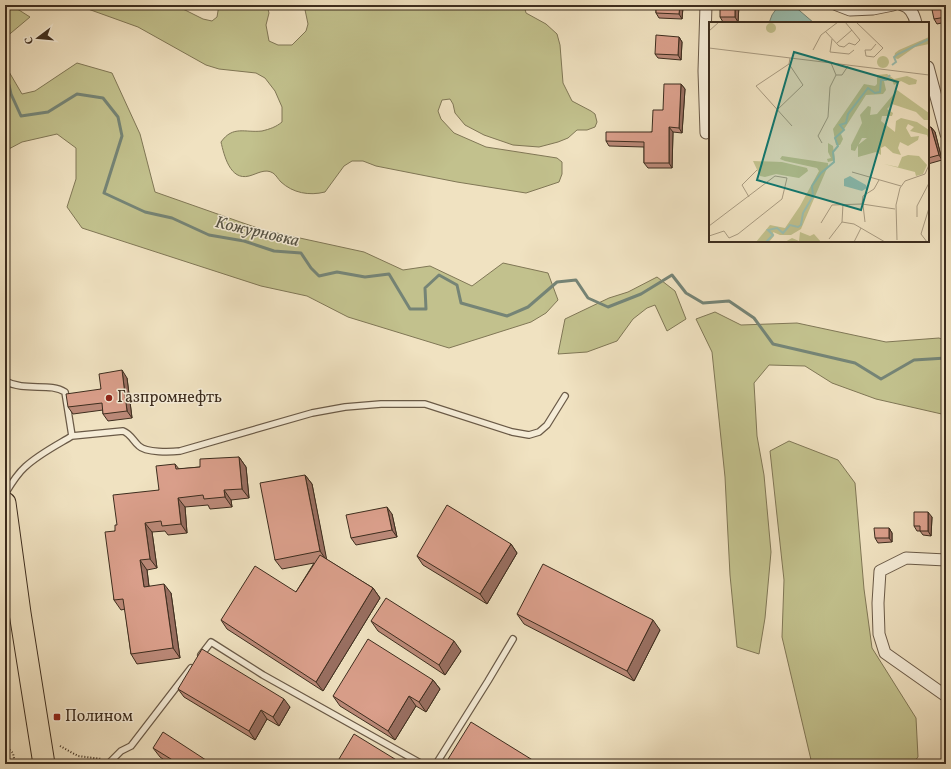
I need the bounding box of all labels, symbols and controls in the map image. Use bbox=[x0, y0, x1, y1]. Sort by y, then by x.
north arrow bbox=[18, 18, 58, 58]
inset map bbox=[709, 22, 929, 242]
text: С bbox=[22, 35, 38, 46]
water label: Кожурновка bbox=[213, 211, 301, 253]
place label: Газпромнефть bbox=[117, 387, 222, 409]
marker: Газпромнефть bbox=[104, 393, 114, 403]
place label: Полином bbox=[65, 706, 133, 728]
marker: Полином bbox=[52, 712, 62, 722]

